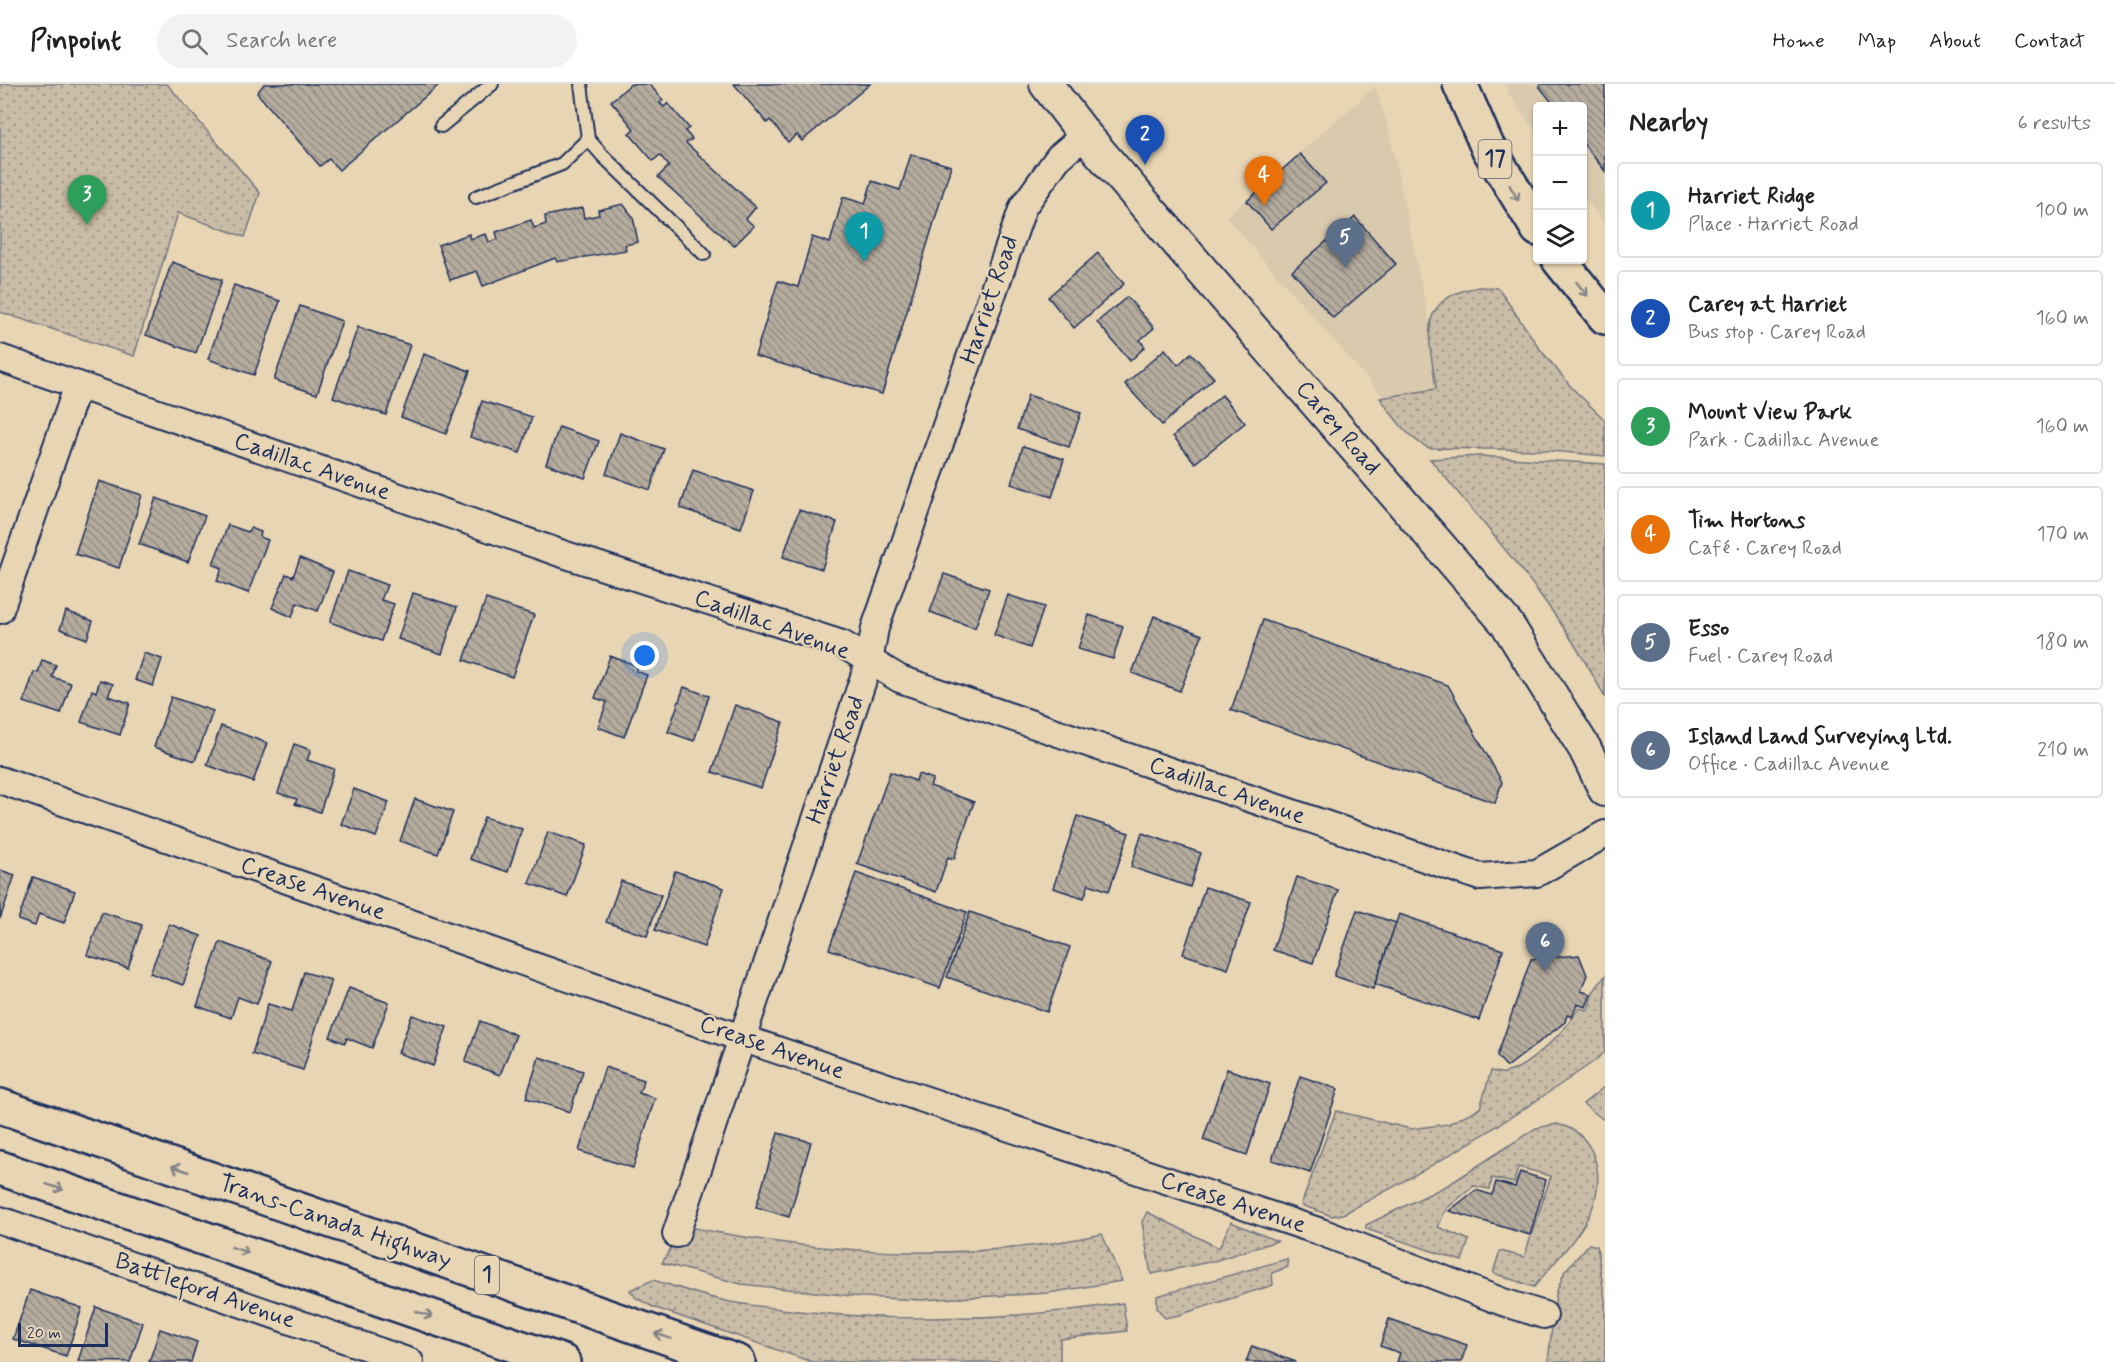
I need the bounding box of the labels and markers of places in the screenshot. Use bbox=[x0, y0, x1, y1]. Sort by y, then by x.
pin: 2 bbox=[1126, 116, 1164, 165]
pin: 4 bbox=[1244, 156, 1284, 206]
pin: 3 bbox=[68, 176, 106, 225]
pin: 1 bbox=[844, 212, 884, 262]
pin: 5 bbox=[1326, 218, 1364, 268]
pin: 6 bbox=[1526, 922, 1564, 972]

